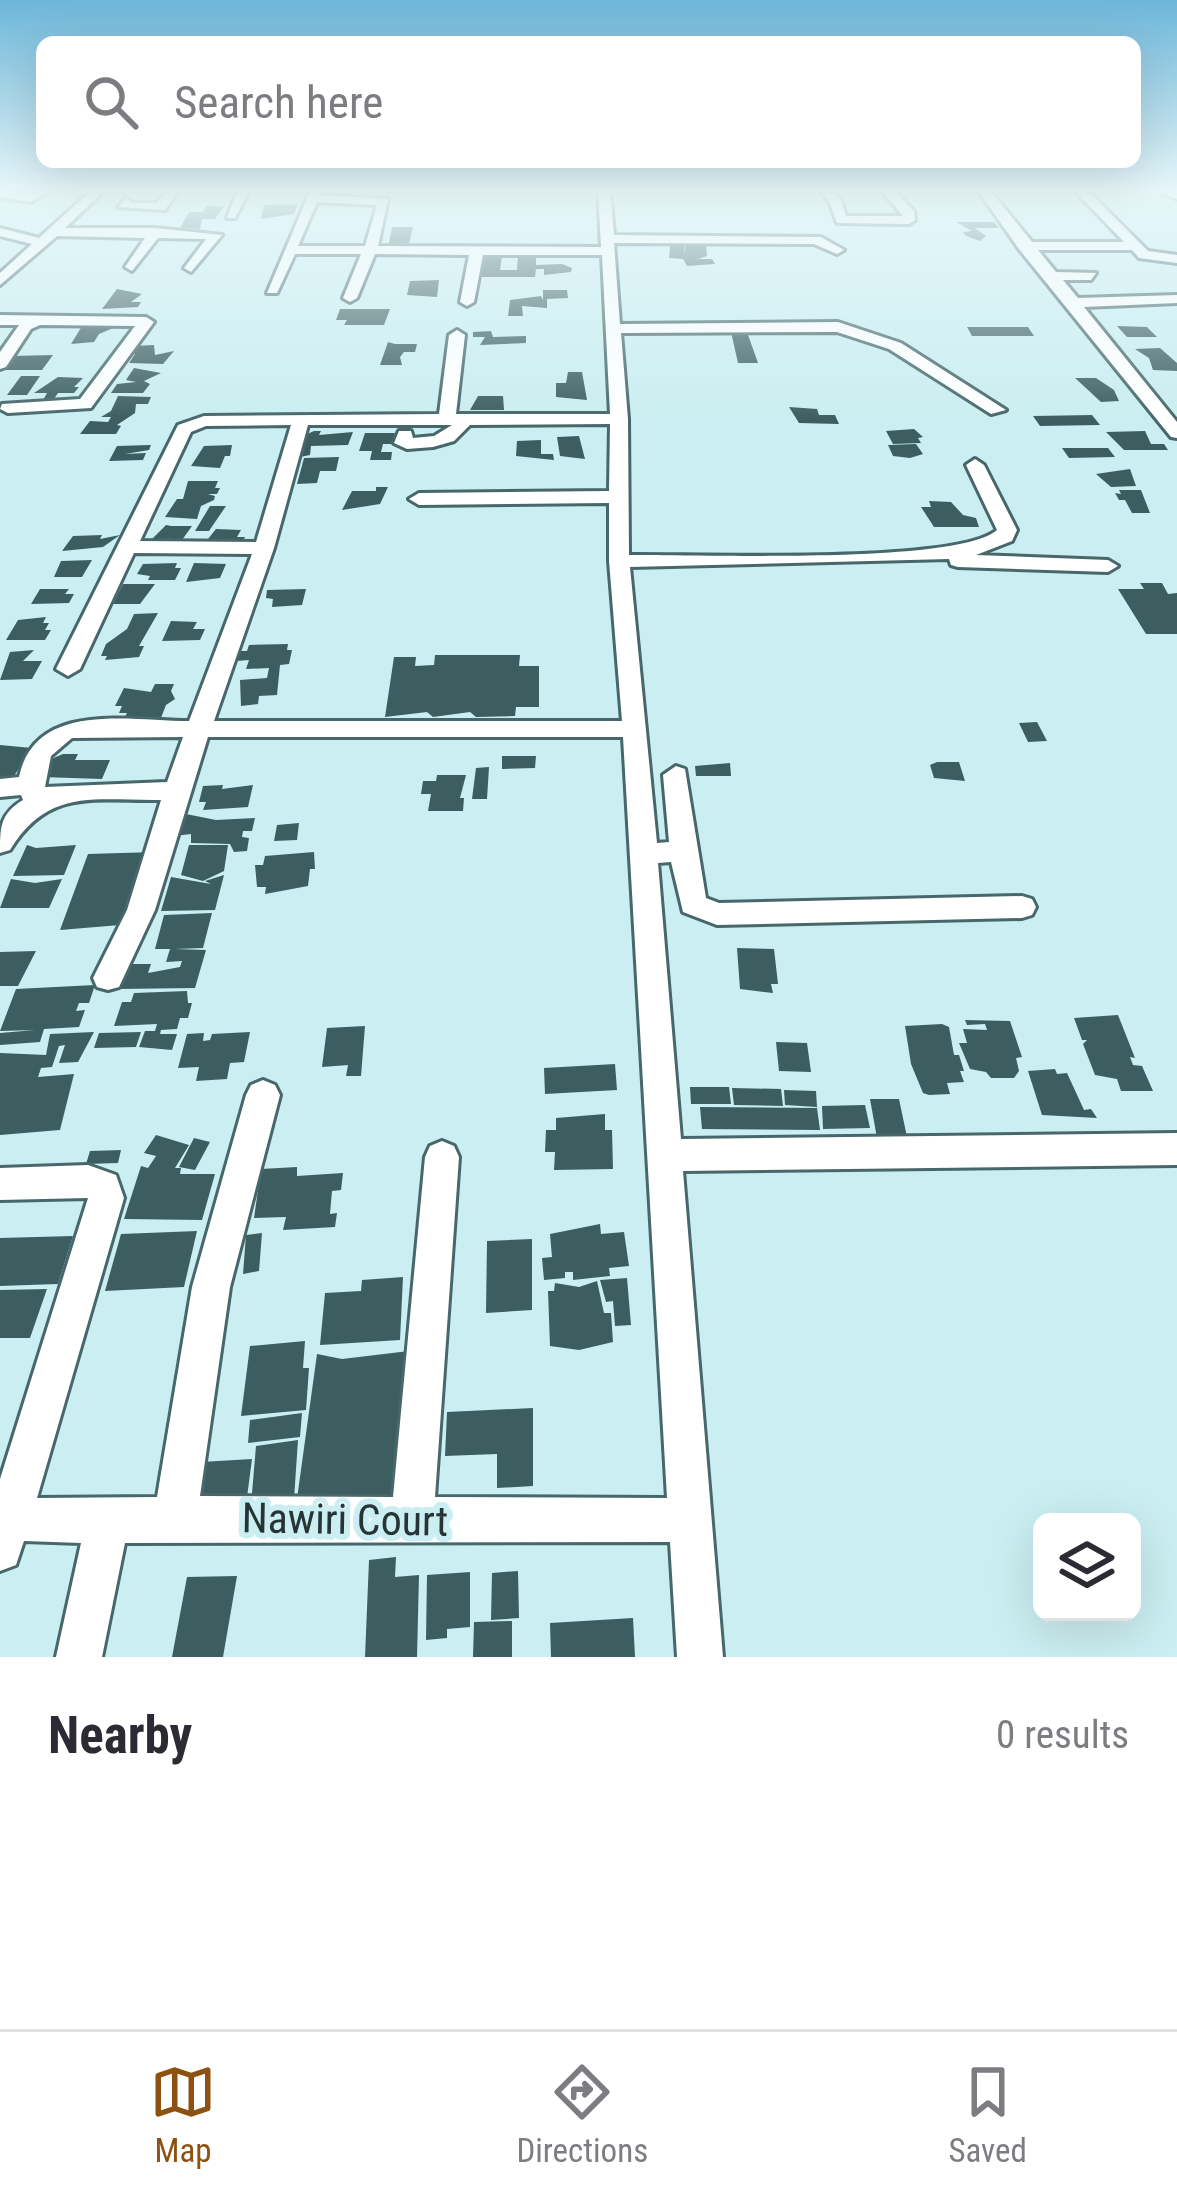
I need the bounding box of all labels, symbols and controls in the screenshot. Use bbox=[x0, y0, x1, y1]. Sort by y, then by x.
search box bbox=[36, 36, 1141, 168]
icon: search bbox=[78, 69, 144, 135]
text: Search here bbox=[174, 76, 383, 129]
street label: Nawiri Court bbox=[241, 1493, 449, 1546]
map controls bbox=[1033, 1513, 1141, 1621]
button: layers bbox=[1033, 1513, 1141, 1621]
text: Nearby bbox=[48, 1706, 192, 1765]
text: 0 results bbox=[996, 1712, 1129, 1758]
tab: Map bbox=[150, 2059, 216, 2170]
tab: Directions bbox=[516, 2059, 648, 2170]
tab: Saved bbox=[948, 2059, 1027, 2170]

